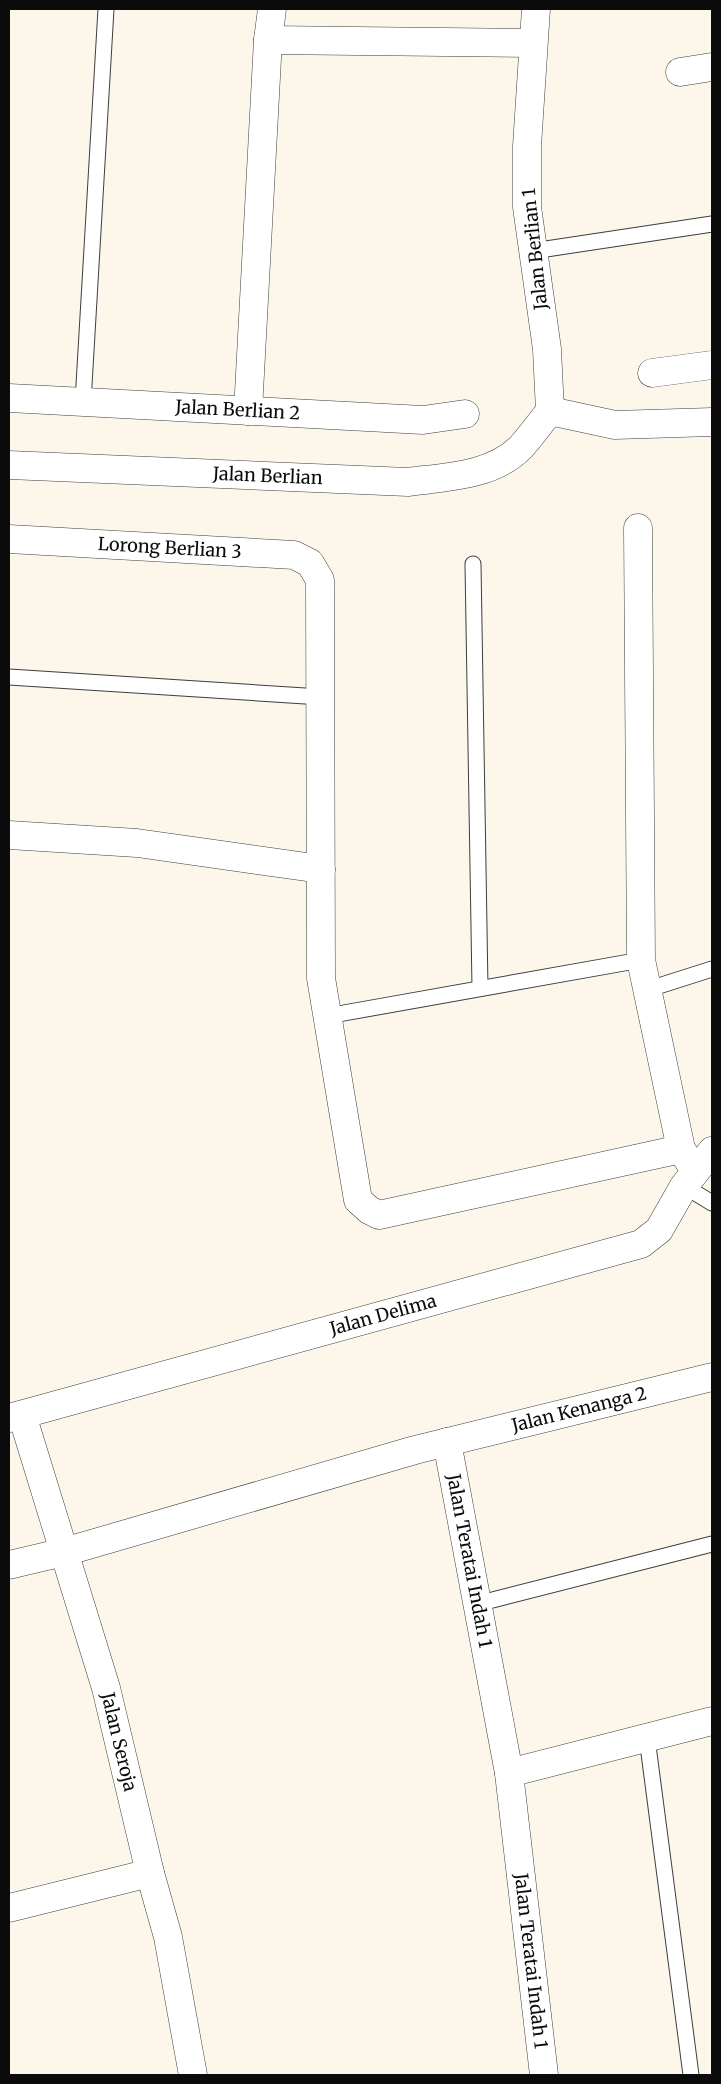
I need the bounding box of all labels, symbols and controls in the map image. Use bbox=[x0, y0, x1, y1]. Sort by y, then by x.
street label: Jalan Berlian 1 bbox=[517, 187, 552, 312]
street label: Jalan Berlian 2 bbox=[174, 395, 301, 424]
street label: Jalan Berlian bbox=[211, 462, 323, 489]
street label: Lorong Berlian 3 bbox=[97, 532, 242, 563]
street label: Jalan Delima bbox=[326, 1289, 439, 1340]
street label: Jalan Kenanga 2 bbox=[508, 1382, 649, 1437]
street label: Jalan Teratai Indah 1 bbox=[442, 1471, 497, 1650]
street label: Jalan Seroja bbox=[96, 1689, 142, 1794]
street label: Jalan Teratai Indah 1 bbox=[510, 1871, 553, 2050]

